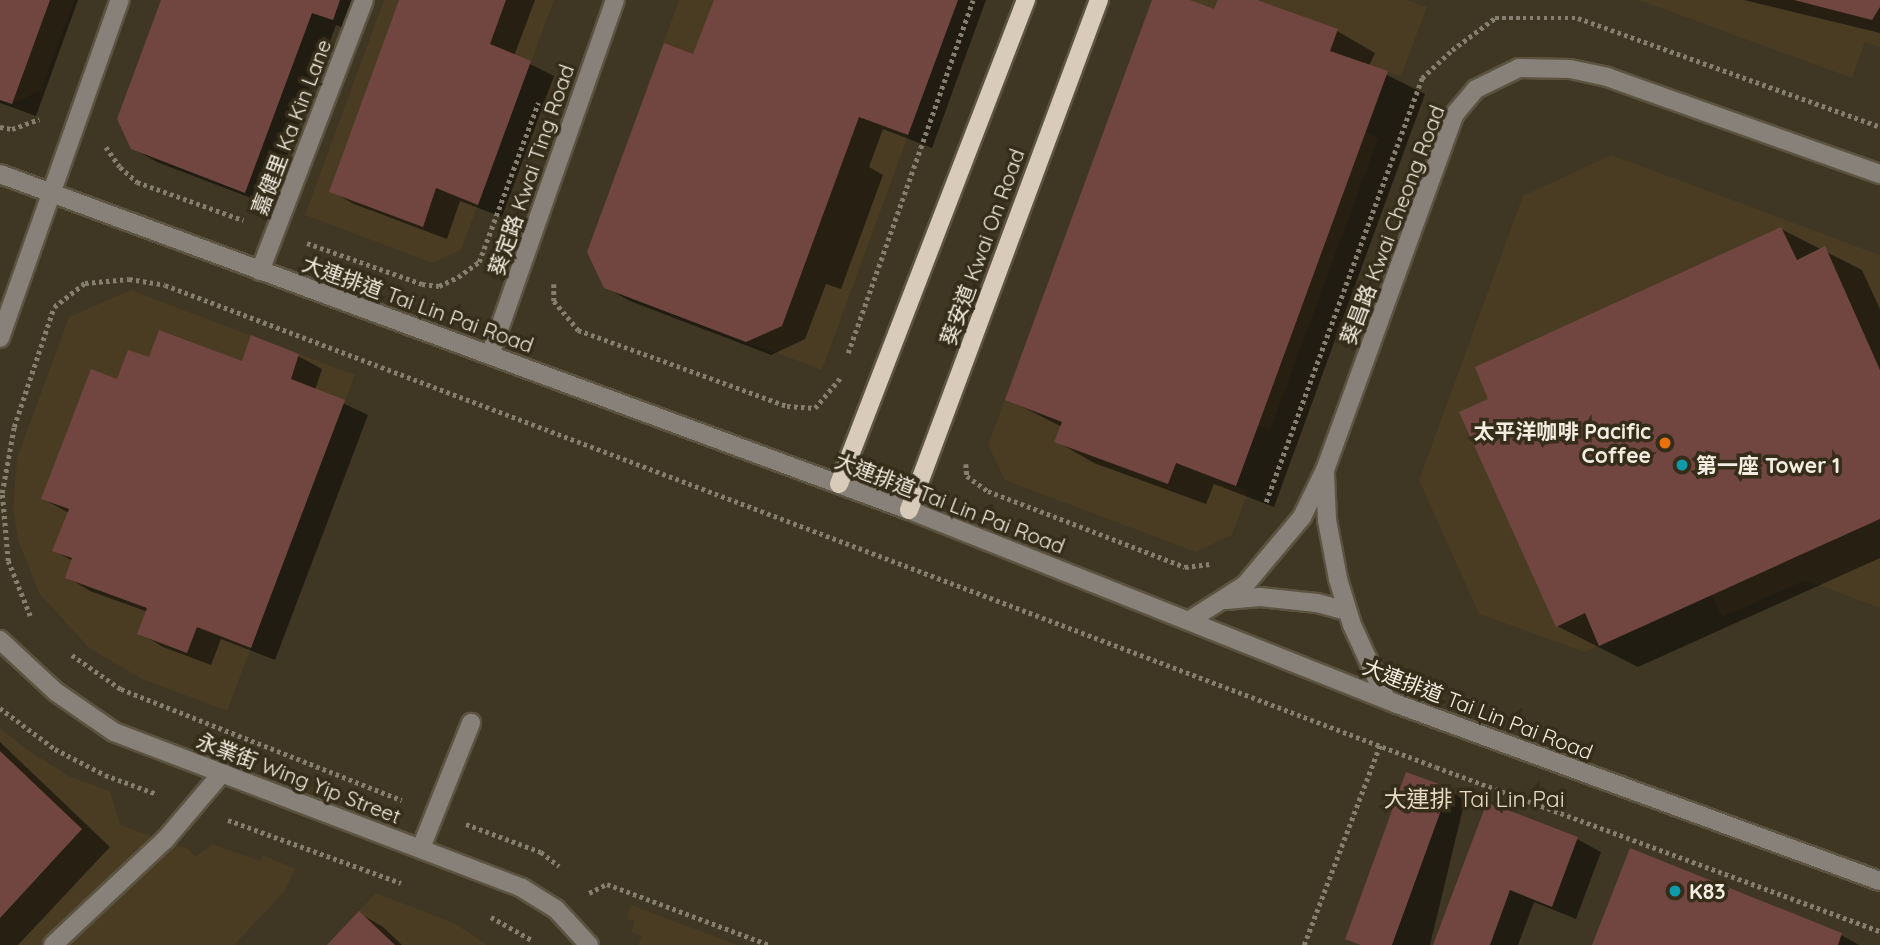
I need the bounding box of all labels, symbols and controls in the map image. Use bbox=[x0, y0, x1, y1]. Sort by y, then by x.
street label: 嘉健里 Ka Kin Lane bbox=[246, 36, 336, 218]
street label: 葵定路 Kwai Ting Road bbox=[483, 61, 579, 279]
street label: 葵昌路 Kwai Cheong Road bbox=[1335, 102, 1449, 348]
street label: 葵安道 Kwai On Road bbox=[935, 145, 1029, 349]
street label: 大連排道 Tai Lin Pai Road bbox=[299, 250, 537, 358]
place label: 太平洋咖啡 Pacific Coffee bbox=[1473, 418, 1651, 468]
marker: 太平洋咖啡 Pacific Coffee bbox=[1657, 435, 1673, 451]
street label: 大連排道 Tai Lin Pai Road bbox=[831, 447, 1069, 559]
place label: 第一座 Tower 1 bbox=[1696, 452, 1840, 478]
marker: 第一座 Tower 1 bbox=[1674, 457, 1690, 473]
street label: 大連排道 Tai Lin Pai Road bbox=[1359, 653, 1597, 765]
street label: 永業街 Wing Yip Street bbox=[193, 727, 405, 829]
district label: 大連排 Tai Lin Pai bbox=[1383, 785, 1565, 813]
place label: K83 bbox=[1689, 878, 1726, 904]
marker: K83 bbox=[1667, 883, 1683, 899]

